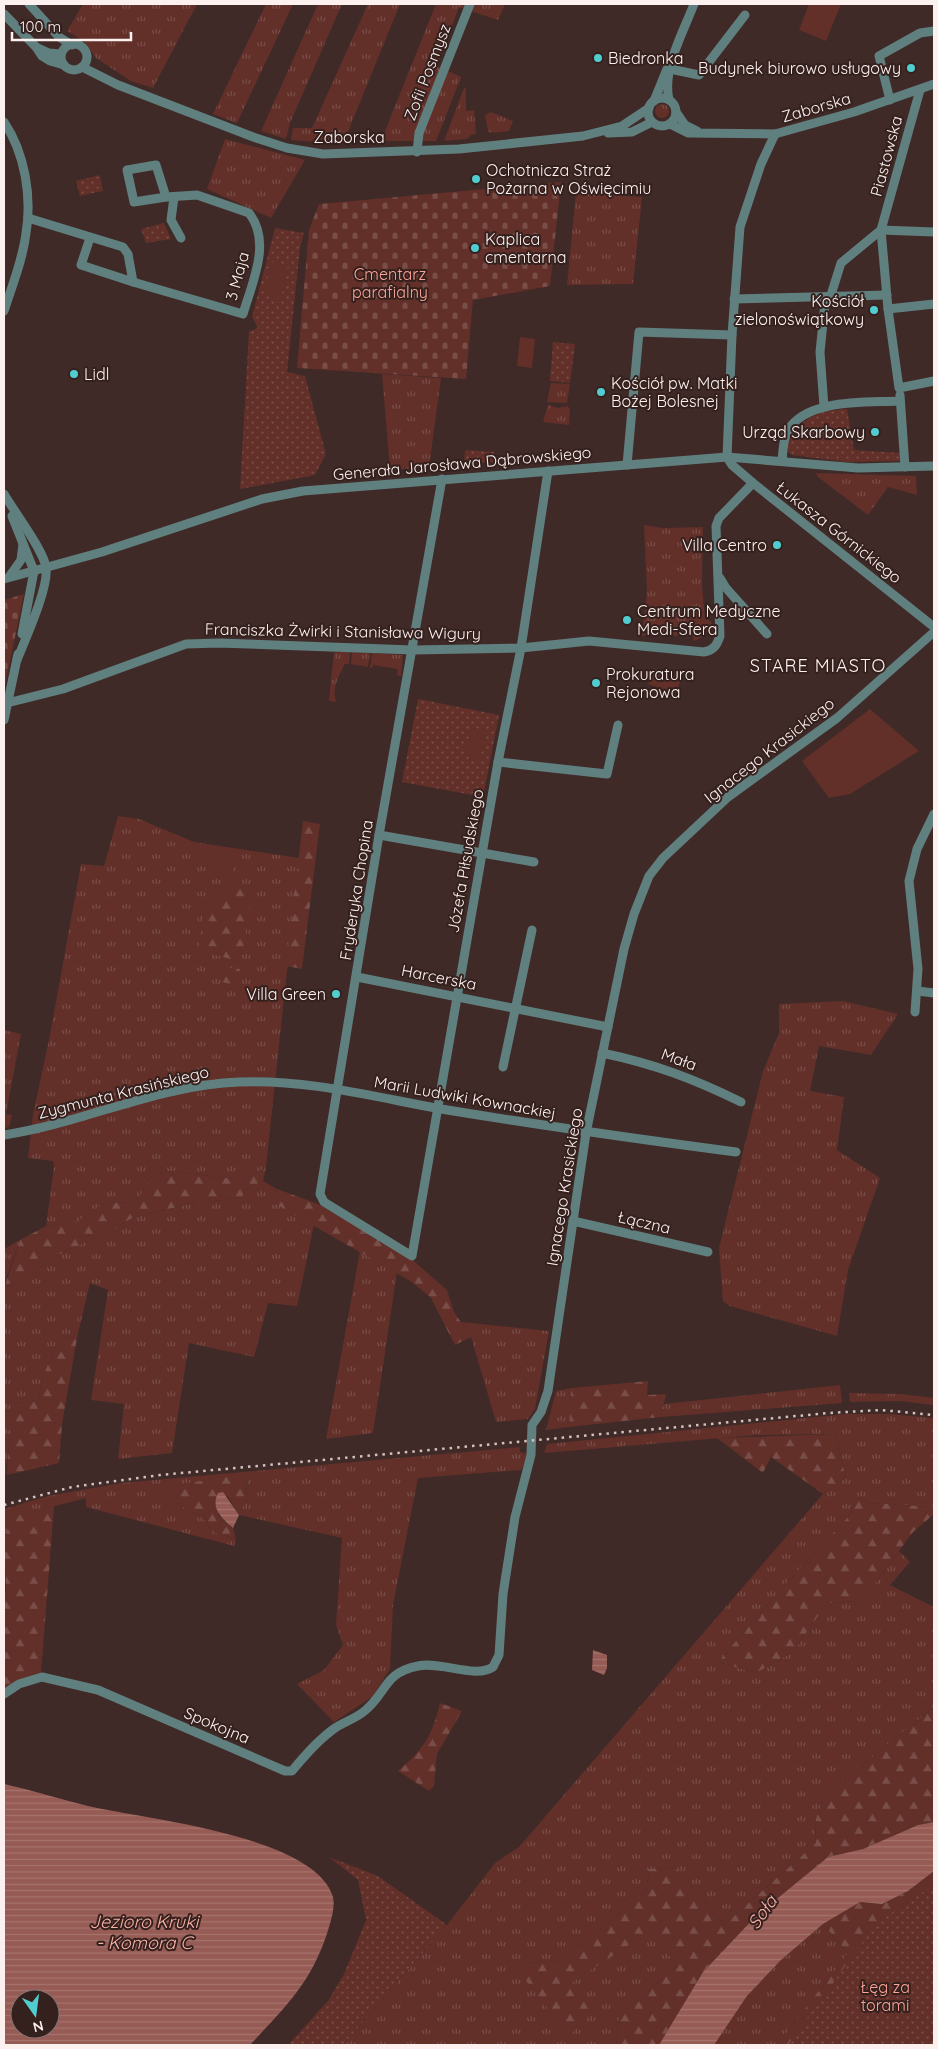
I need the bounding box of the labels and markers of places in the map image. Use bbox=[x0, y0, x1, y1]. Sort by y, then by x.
place label: Biedronka bbox=[608, 48, 684, 68]
marker: Biedronka bbox=[592, 52, 604, 64]
place label: Budynek biurowo usługowy bbox=[698, 58, 901, 78]
marker: Budynek biurowo usługowy bbox=[905, 62, 917, 74]
place label: Ochotnicza Straż Pożarna w Oświęcimiu bbox=[486, 160, 651, 198]
marker: Ochotnicza Straż Pożarna w Oświęcimiu bbox=[470, 173, 482, 185]
place label: Kaplica cmentarna bbox=[485, 229, 566, 267]
marker: Kaplica cmentarna bbox=[469, 242, 481, 254]
place label: Kościół zielonoświątkowy bbox=[735, 291, 864, 329]
marker: Kościół zielonoświątkowy bbox=[868, 304, 880, 316]
place label: Lidl bbox=[84, 364, 109, 384]
marker: Lidl bbox=[68, 368, 80, 380]
place label: Kościół pw. Matki Bożej Bolesnej bbox=[611, 373, 737, 411]
marker: Kościół pw. Matki Bożej Bolesnej bbox=[595, 386, 607, 398]
place label: Urząd Skarbowy bbox=[742, 422, 865, 442]
marker: Urząd Skarbowy bbox=[869, 426, 881, 438]
place label: Villa Centro bbox=[682, 535, 767, 555]
marker: Villa Centro bbox=[771, 539, 783, 551]
place label: Centrum Medyczne Medi-Sfera bbox=[637, 601, 781, 639]
marker: Centrum Medyczne Medi-Sfera bbox=[621, 614, 633, 626]
place label: Prokuratura Rejonowa bbox=[606, 664, 694, 702]
marker: Prokuratura Rejonowa bbox=[590, 677, 602, 689]
place label: Villa Green bbox=[246, 984, 326, 1004]
marker: Villa Green bbox=[330, 988, 342, 1000]

